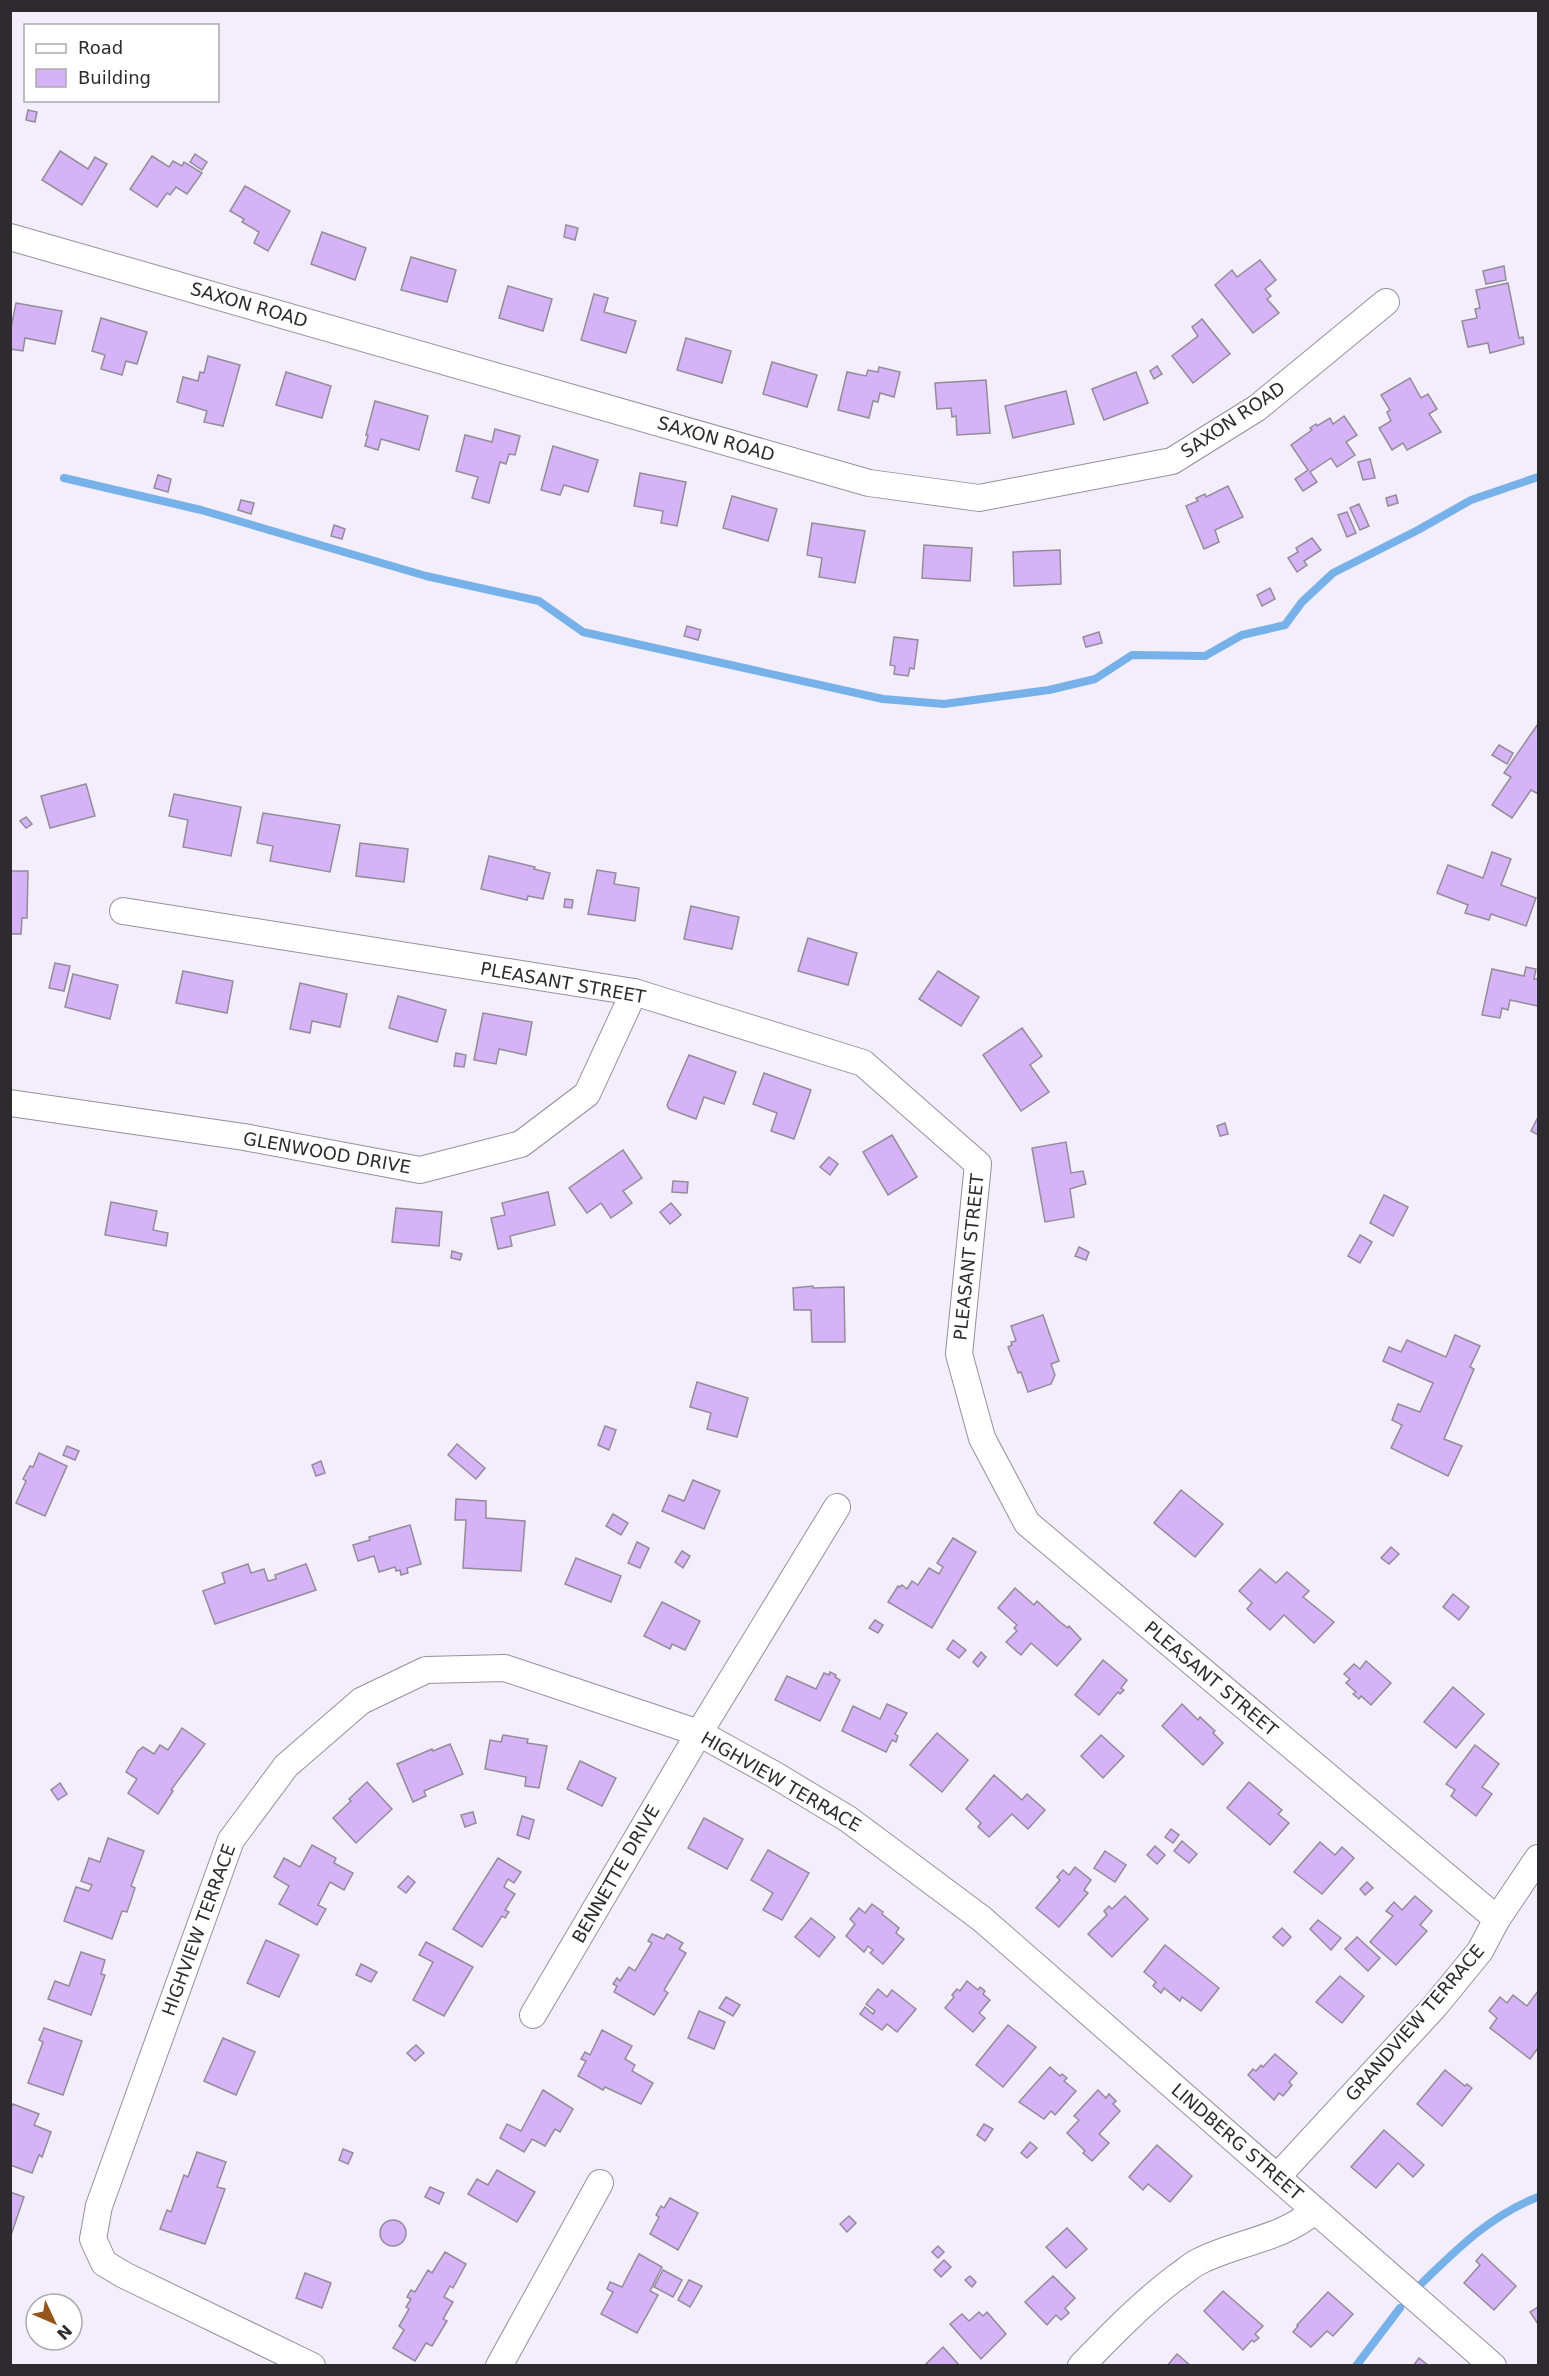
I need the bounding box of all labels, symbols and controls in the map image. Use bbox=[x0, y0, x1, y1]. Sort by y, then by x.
legend bbox=[24, 24, 219, 102]
text: Road bbox=[78, 37, 123, 58]
text: Building bbox=[78, 67, 151, 88]
street label: SAXON ROAD bbox=[188, 278, 310, 331]
street label: SAXON ROAD bbox=[1177, 377, 1289, 462]
street label: SAXON ROAD bbox=[655, 412, 777, 465]
street label: PLEASANT STREET bbox=[479, 958, 648, 1008]
street label: GLENWOOD DRIVE bbox=[242, 1127, 413, 1178]
street label: PLEASANT STREET bbox=[949, 1172, 988, 1341]
street label: PLEASANT STREET bbox=[1140, 1617, 1283, 1741]
street label: HIGHVIEW TERRACE bbox=[697, 1727, 865, 1836]
street label: BENNETTE DRIVE bbox=[567, 1801, 664, 1947]
street label: HIGHVIEW TERRACE bbox=[158, 1841, 239, 2019]
street label: GRANDVIEW TERRACE bbox=[1341, 1940, 1488, 2105]
street label: LINDBERG STREET bbox=[1167, 2079, 1308, 2205]
north arrow bbox=[24, 2292, 84, 2352]
text: N bbox=[53, 2321, 76, 2343]

